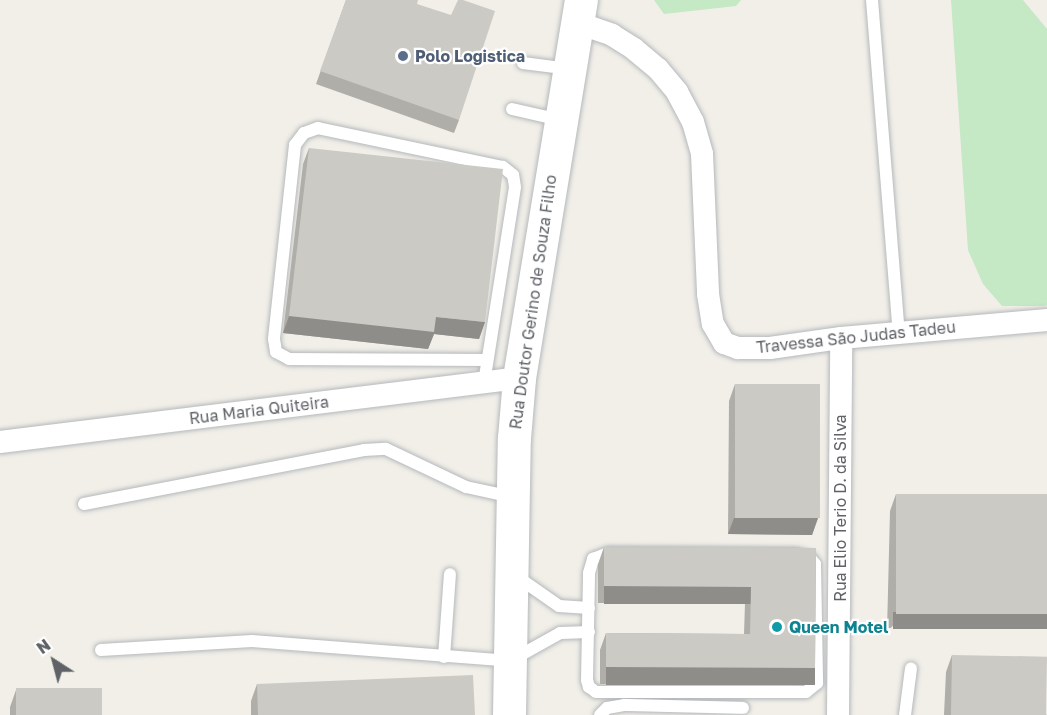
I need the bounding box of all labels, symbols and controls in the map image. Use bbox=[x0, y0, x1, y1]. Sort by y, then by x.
place label: Polo Logistica bbox=[415, 46, 525, 66]
marker: Polo Logistica bbox=[396, 49, 410, 63]
street label: Rua Doutor Gerino de Souza Filho bbox=[506, 174, 560, 430]
street label: Travessa São Judas Tadeu bbox=[755, 317, 957, 357]
street label: Rua Maria Quiteira bbox=[188, 392, 330, 428]
street label: Rua Elio Terio D. da Silva bbox=[830, 414, 850, 602]
place label: Queen Motel bbox=[789, 617, 888, 637]
marker: Queen Motel bbox=[770, 620, 784, 634]
north arrow bbox=[24, 631, 84, 691]
text: N bbox=[33, 635, 54, 658]

